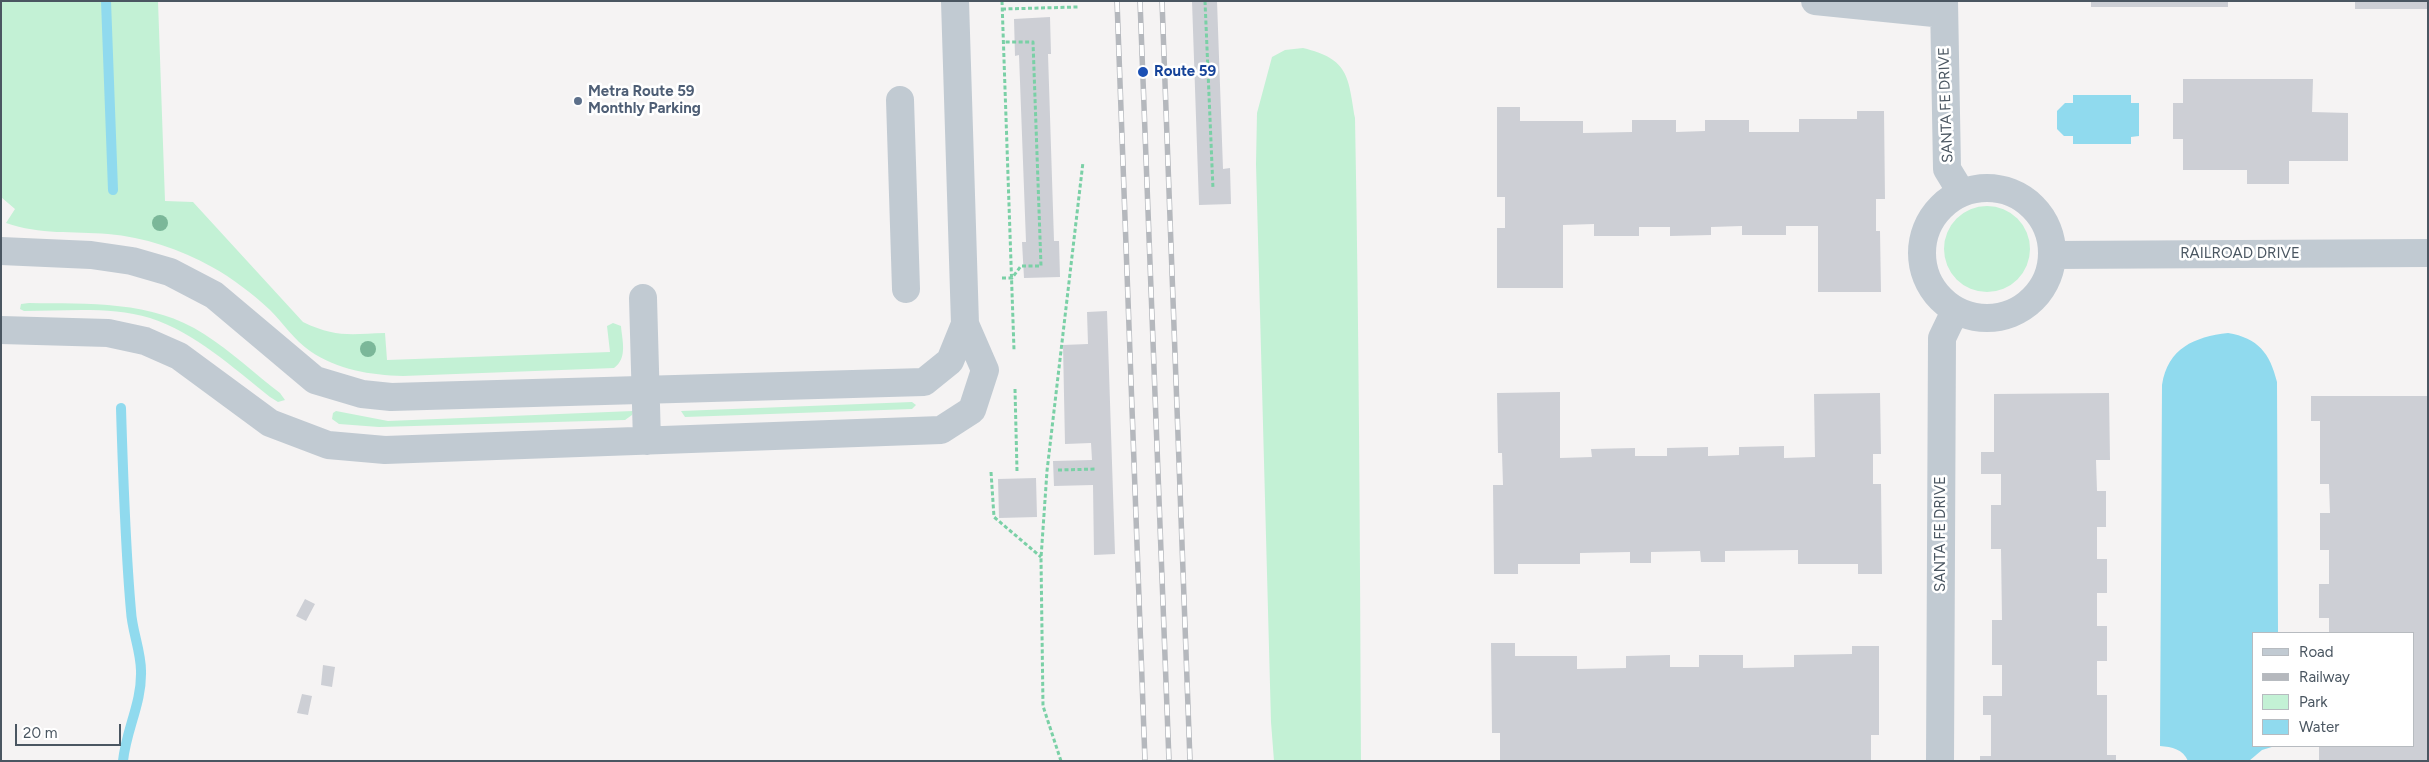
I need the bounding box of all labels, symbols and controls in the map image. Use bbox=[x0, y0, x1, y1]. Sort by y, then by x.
street label: SANTA FE DRIVE bbox=[1935, 47, 1957, 163]
place label: Route 59 bbox=[1154, 63, 1216, 81]
marker: Route 59 bbox=[1136, 65, 1150, 79]
place label: Metra Route 59 Monthly Parking bbox=[588, 83, 701, 118]
marker: Metra Route 59 Monthly Parking bbox=[572, 95, 584, 107]
street label: RAILROAD DRIVE bbox=[2180, 245, 2300, 263]
street label: SANTA FE DRIVE bbox=[1932, 476, 1950, 592]
legend bbox=[2252, 632, 2414, 747]
text: Road bbox=[2299, 643, 2334, 661]
text: Railway bbox=[2299, 668, 2350, 686]
text: Park bbox=[2299, 693, 2328, 711]
scale bar bbox=[18, 714, 124, 746]
text: Water bbox=[2299, 718, 2339, 736]
text: 20 m bbox=[23, 724, 57, 742]

